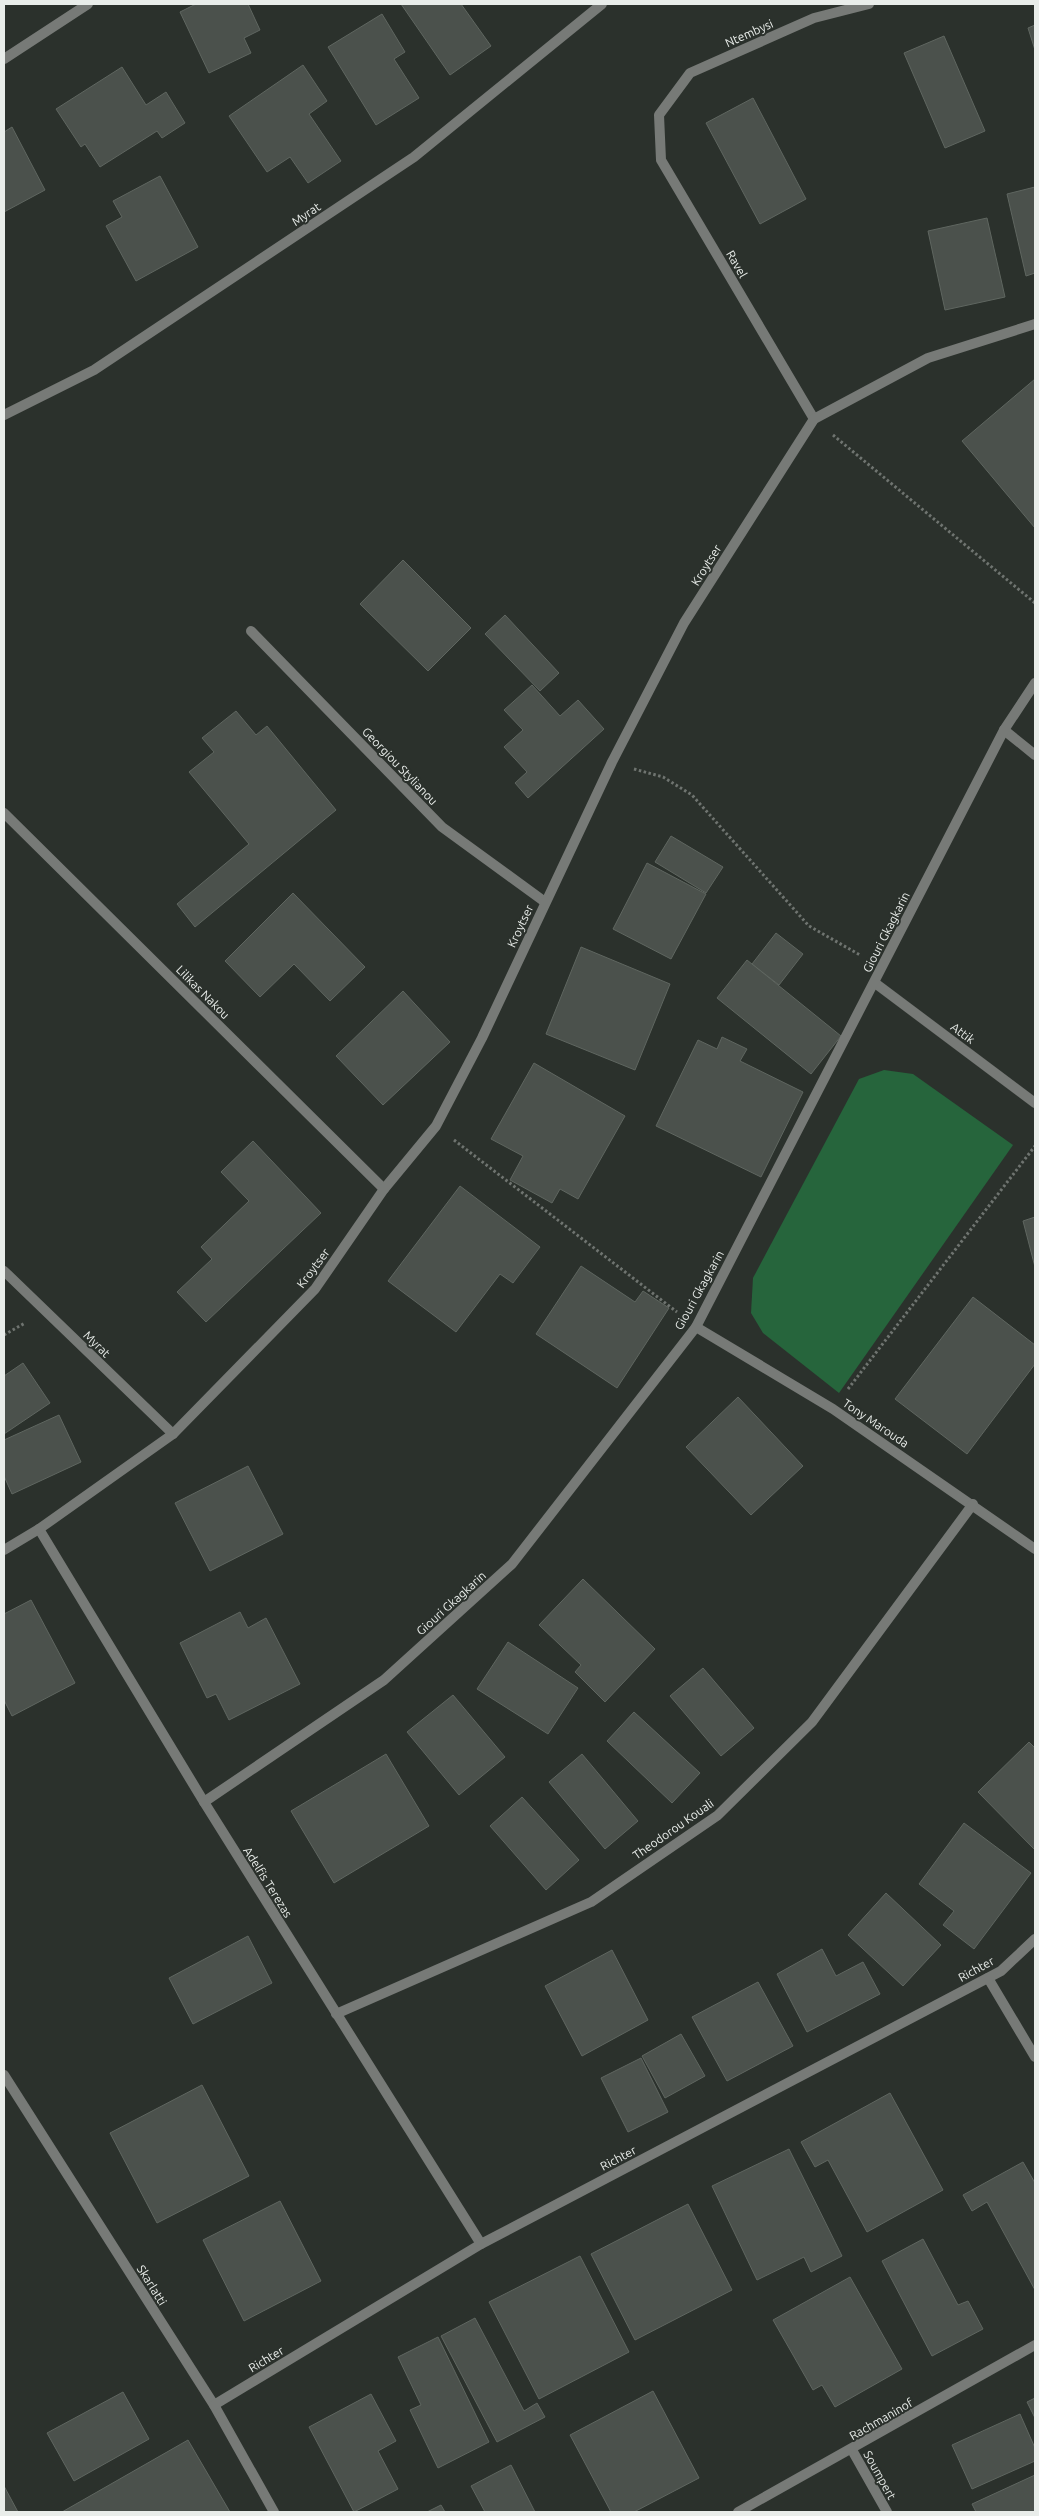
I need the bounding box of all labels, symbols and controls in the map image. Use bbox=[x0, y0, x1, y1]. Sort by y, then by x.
street label: Ntembysi bbox=[723, 17, 775, 49]
street label: Myrat bbox=[289, 200, 323, 228]
street label: Ravel bbox=[724, 248, 750, 280]
street label: Kroytser bbox=[688, 542, 724, 588]
street label: Georgiou Stylianou bbox=[360, 725, 440, 807]
street label: Giouri Gkagkarin bbox=[860, 890, 912, 974]
street label: Kroytser bbox=[504, 902, 536, 949]
street label: Lilikas Nakou bbox=[174, 963, 232, 1021]
street label: Attik bbox=[949, 1020, 977, 1046]
street label: Kroytser bbox=[294, 1245, 332, 1290]
street label: Giouri Gkagkarin bbox=[672, 1248, 726, 1332]
street label: Myrat bbox=[81, 1328, 113, 1360]
street label: Tony Marouda bbox=[841, 1396, 911, 1450]
street label: Giouri Gkagkarin bbox=[414, 1569, 488, 1637]
street label: Theodorou Kouali bbox=[630, 1796, 716, 1862]
street label: Adelfis Terezas bbox=[241, 1844, 295, 1920]
street label: Richter bbox=[956, 1954, 996, 1984]
street label: Richter bbox=[598, 2143, 639, 2173]
street label: Skarlatti bbox=[135, 2263, 169, 2307]
street label: Richter bbox=[246, 2343, 286, 2375]
street label: Rachmaninof bbox=[847, 2395, 915, 2442]
street label: Soumpert bbox=[861, 2448, 899, 2502]

